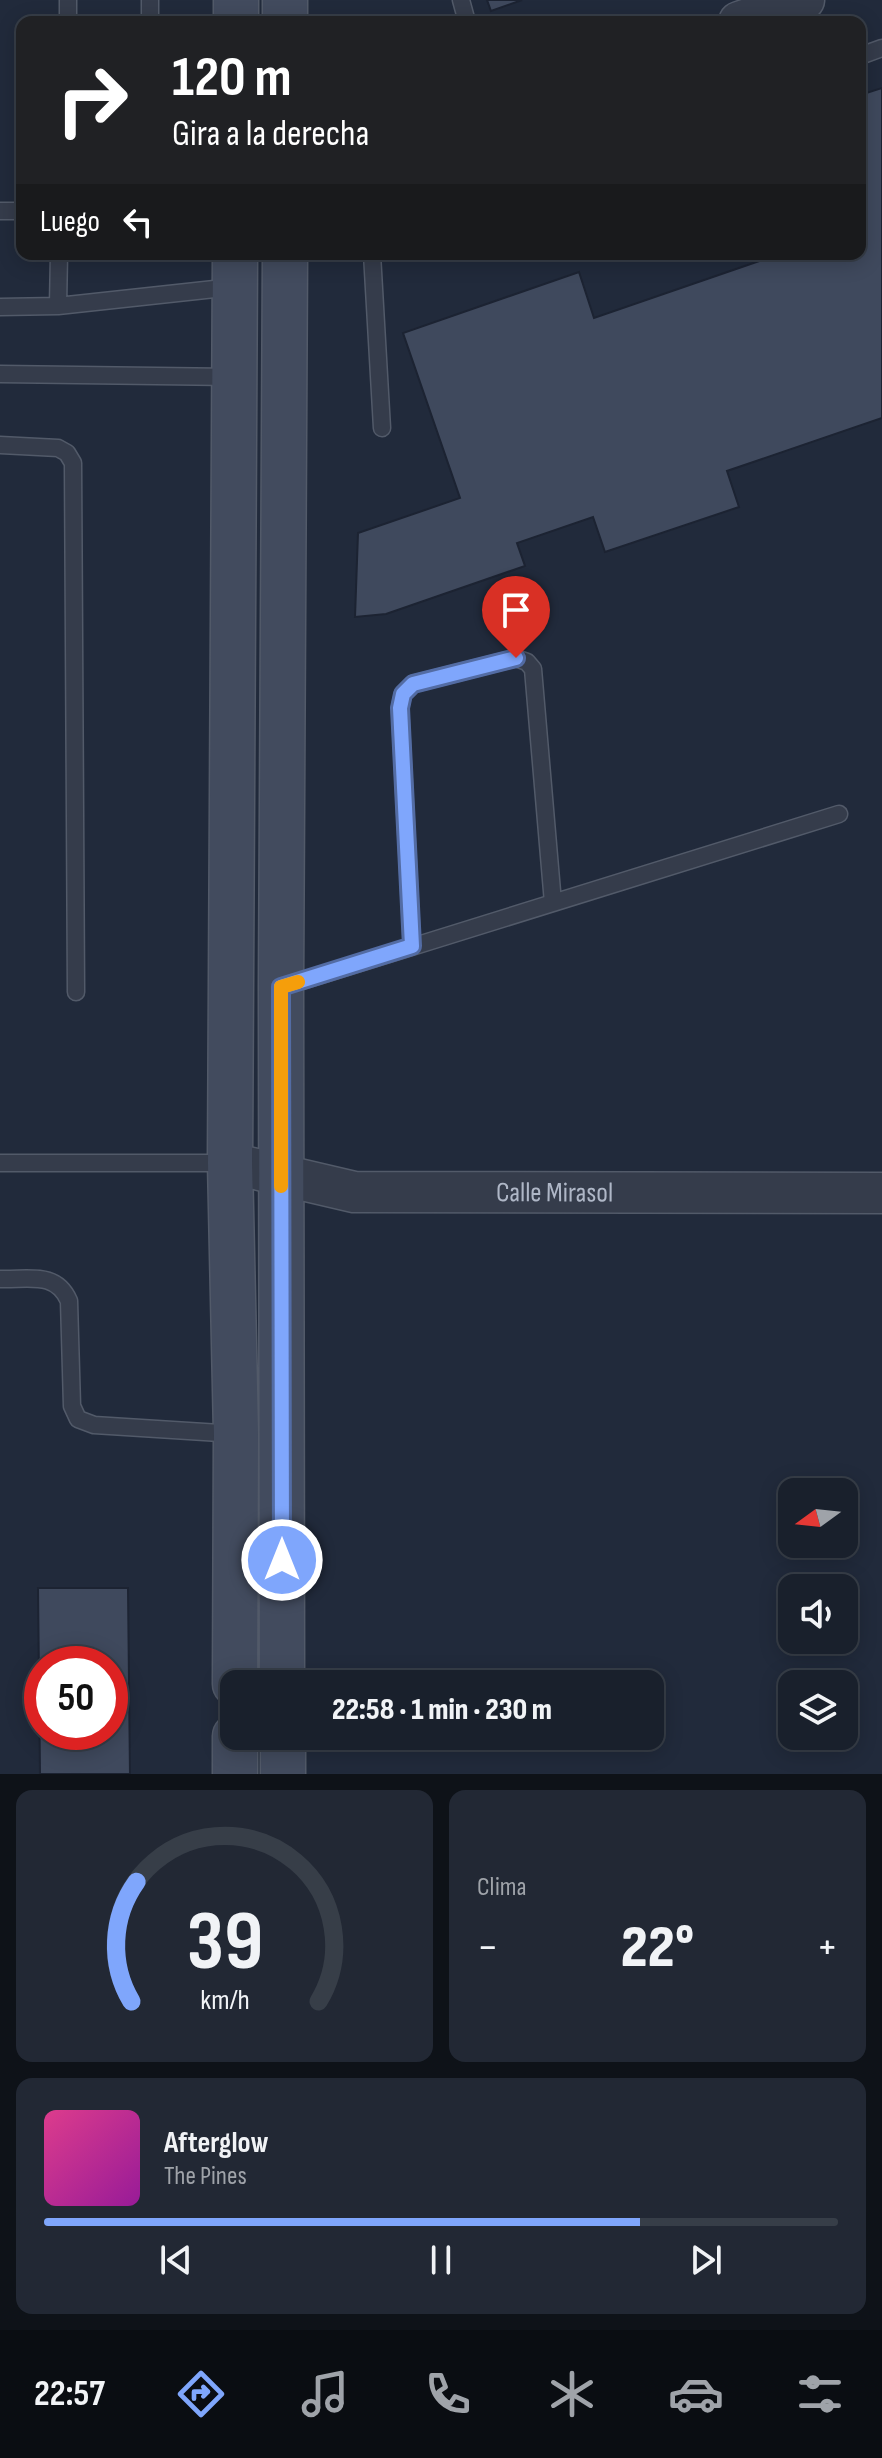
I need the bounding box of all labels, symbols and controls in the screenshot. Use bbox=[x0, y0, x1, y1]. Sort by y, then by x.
text: 120 m bbox=[172, 45, 292, 112]
icon: right bbox=[40, 48, 144, 152]
text: Gira a la derecha bbox=[172, 113, 369, 156]
icon: left bbox=[116, 200, 160, 244]
text: Luego bbox=[40, 204, 100, 240]
pin bbox=[482, 576, 550, 658]
icon: arrive bbox=[494, 588, 538, 632]
street label: Calle Mirasol bbox=[496, 1176, 613, 1209]
north arrow bbox=[778, 1478, 858, 1558]
map controls bbox=[778, 1478, 858, 1750]
position arrow bbox=[240, 1518, 324, 1602]
button: sound bbox=[778, 1574, 858, 1654]
speed limit sign: 50 bbox=[24, 1646, 128, 1750]
button: layers bbox=[778, 1670, 858, 1750]
text: 22:58 · 1 min · 230 m bbox=[332, 1692, 552, 1728]
text: Clima bbox=[477, 1872, 527, 1903]
text: 39 bbox=[186, 1893, 263, 1993]
text: 22° bbox=[621, 1912, 694, 1984]
text: − bbox=[477, 1921, 499, 1974]
text: + bbox=[816, 1921, 838, 1974]
text: km/h bbox=[200, 1983, 249, 2018]
text: Afterglow bbox=[164, 2125, 269, 2161]
text: The Pines bbox=[164, 2161, 247, 2192]
icon: previous bbox=[154, 2238, 198, 2282]
icon: pause bbox=[419, 2238, 463, 2282]
icon: next bbox=[684, 2238, 728, 2282]
icon: directions bbox=[173, 2366, 229, 2422]
icon: music bbox=[297, 2366, 353, 2422]
icon: phone bbox=[420, 2366, 476, 2422]
icon: climate bbox=[544, 2366, 600, 2422]
icon: car bbox=[668, 2366, 724, 2422]
icon: filters bbox=[792, 2366, 848, 2422]
text: 22:57 bbox=[34, 2373, 105, 2416]

